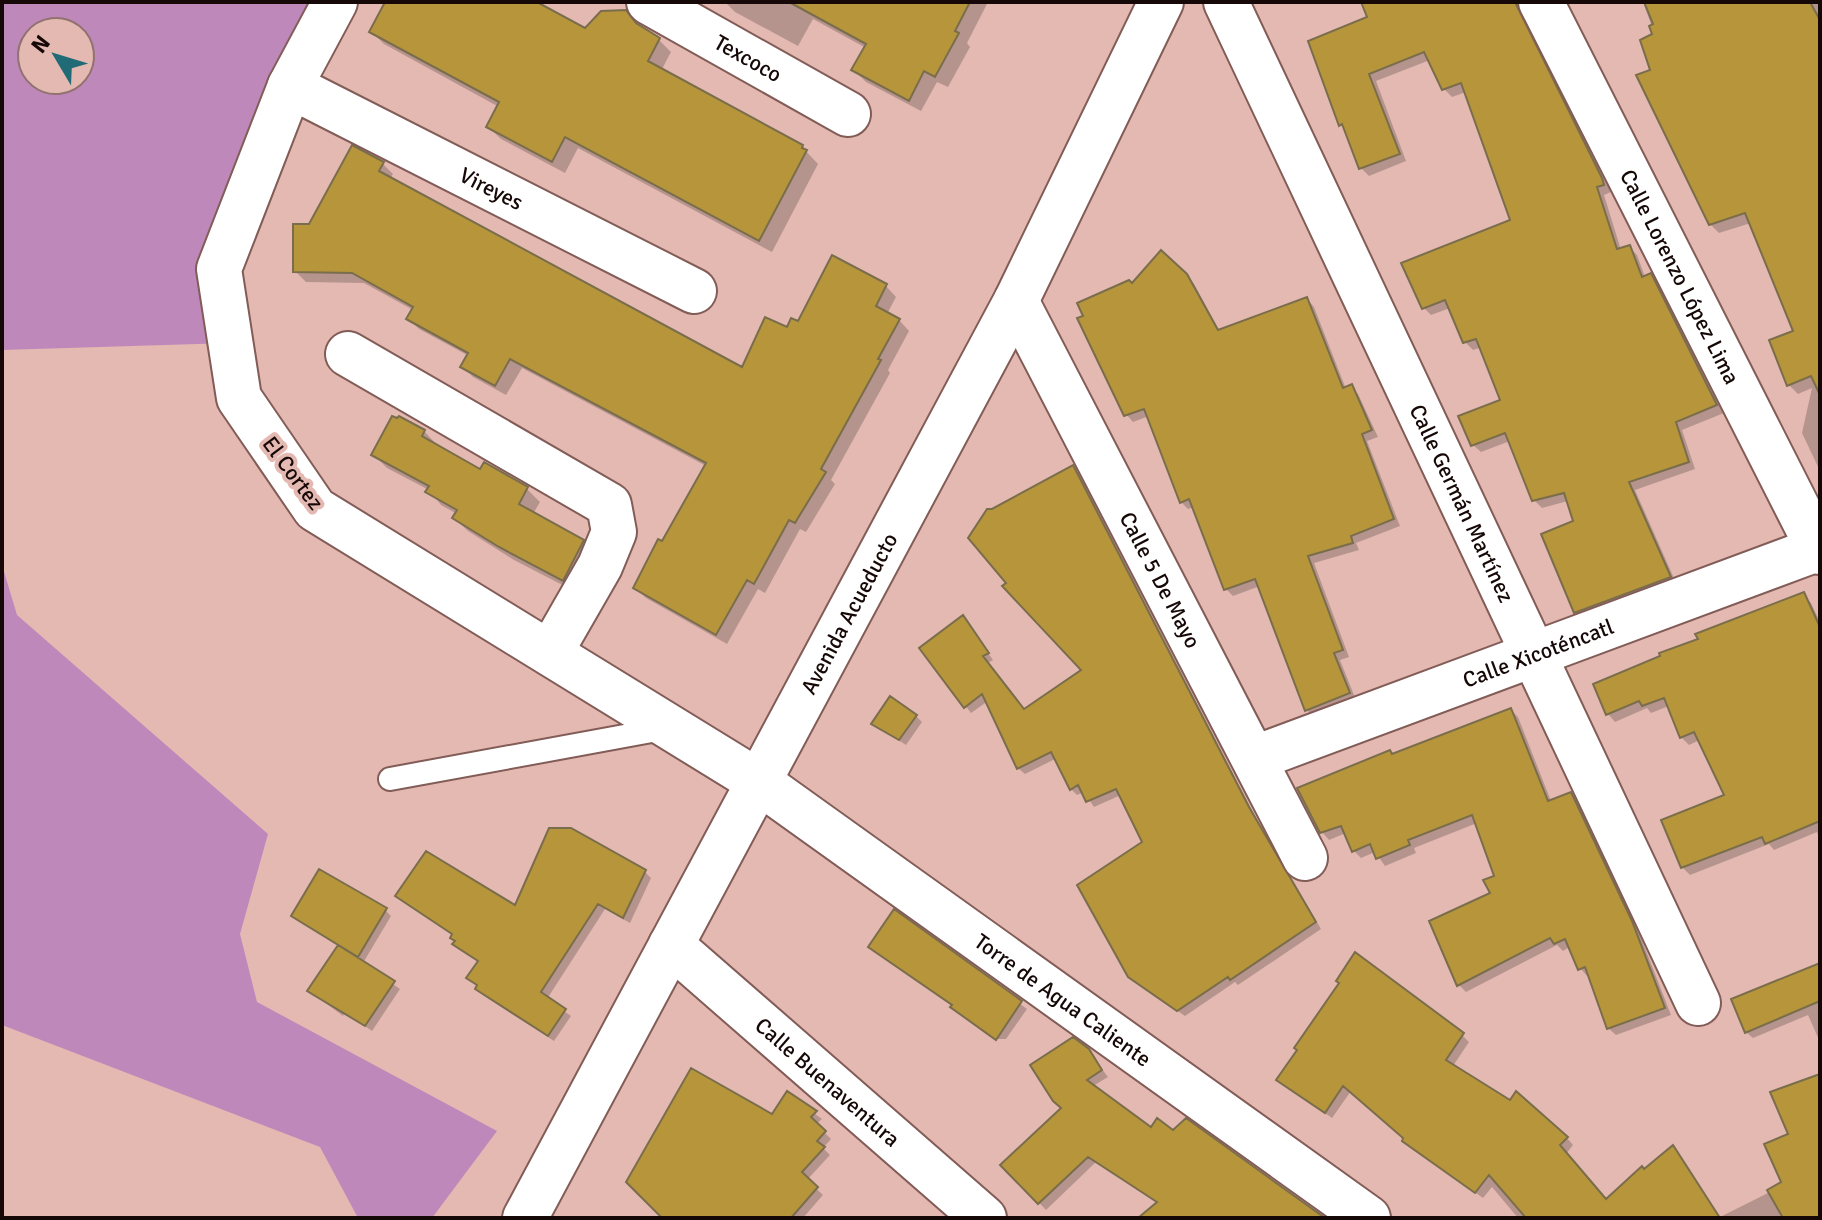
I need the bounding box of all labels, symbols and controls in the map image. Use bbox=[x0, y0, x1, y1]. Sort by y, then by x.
north arrow bbox=[16, 16, 96, 96]
street label: Texcoco bbox=[710, 28, 787, 88]
text: N bbox=[25, 30, 56, 58]
street label: Vireyes bbox=[455, 161, 528, 216]
street label: Calle Lorenzo López Lima bbox=[1615, 165, 1746, 388]
street label: Calle Germán Martínez bbox=[1404, 400, 1521, 607]
street label: El Cortez bbox=[257, 431, 330, 515]
street label: Calle 5 De Mayo bbox=[1114, 507, 1207, 652]
street label: Avenida Acueducto bbox=[795, 528, 903, 699]
street label: Calle Xicoténcatl bbox=[1459, 612, 1617, 693]
street label: Torre de Agua Caliente bbox=[970, 927, 1157, 1072]
street label: Calle Buenaventura bbox=[750, 1011, 906, 1152]

